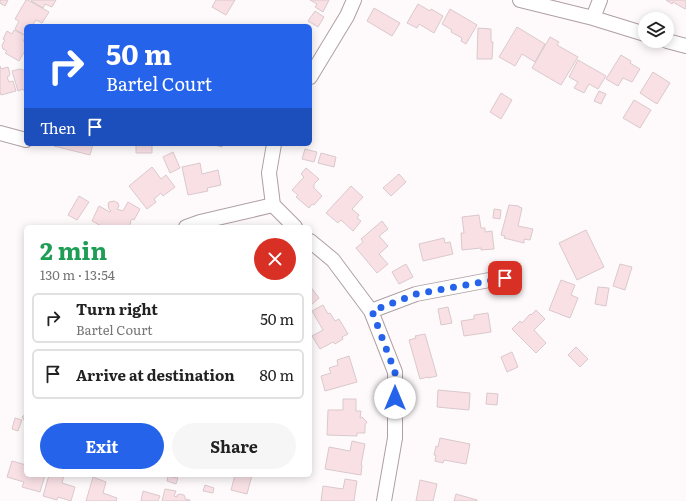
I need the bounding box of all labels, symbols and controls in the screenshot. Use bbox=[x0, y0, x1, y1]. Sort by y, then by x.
map controls bbox=[638, 12, 674, 48]
button: layers bbox=[638, 12, 674, 48]
text: 50 m bbox=[106, 32, 172, 74]
icon: right bbox=[40, 40, 92, 92]
text: Bartel Court bbox=[106, 70, 212, 97]
text: Then bbox=[40, 116, 76, 139]
icon: arrive bbox=[84, 116, 106, 138]
text: 2 min bbox=[40, 232, 107, 267]
button: close bbox=[254, 238, 296, 280]
pin bbox=[488, 261, 522, 295]
text: 130 m · 13:54 bbox=[40, 265, 115, 284]
icon: arrive bbox=[494, 267, 516, 289]
text: Turn right bbox=[76, 297, 158, 320]
icon: right bbox=[42, 307, 64, 329]
text: 50 m bbox=[260, 307, 294, 330]
text: Bartel Court bbox=[76, 320, 153, 339]
icon: arrive bbox=[42, 363, 64, 385]
text: Arrive at destination bbox=[76, 363, 235, 386]
text: 80 m bbox=[260, 363, 294, 386]
position arrow bbox=[374, 377, 416, 419]
button: Exit bbox=[40, 423, 164, 469]
button: Share bbox=[172, 423, 296, 469]

